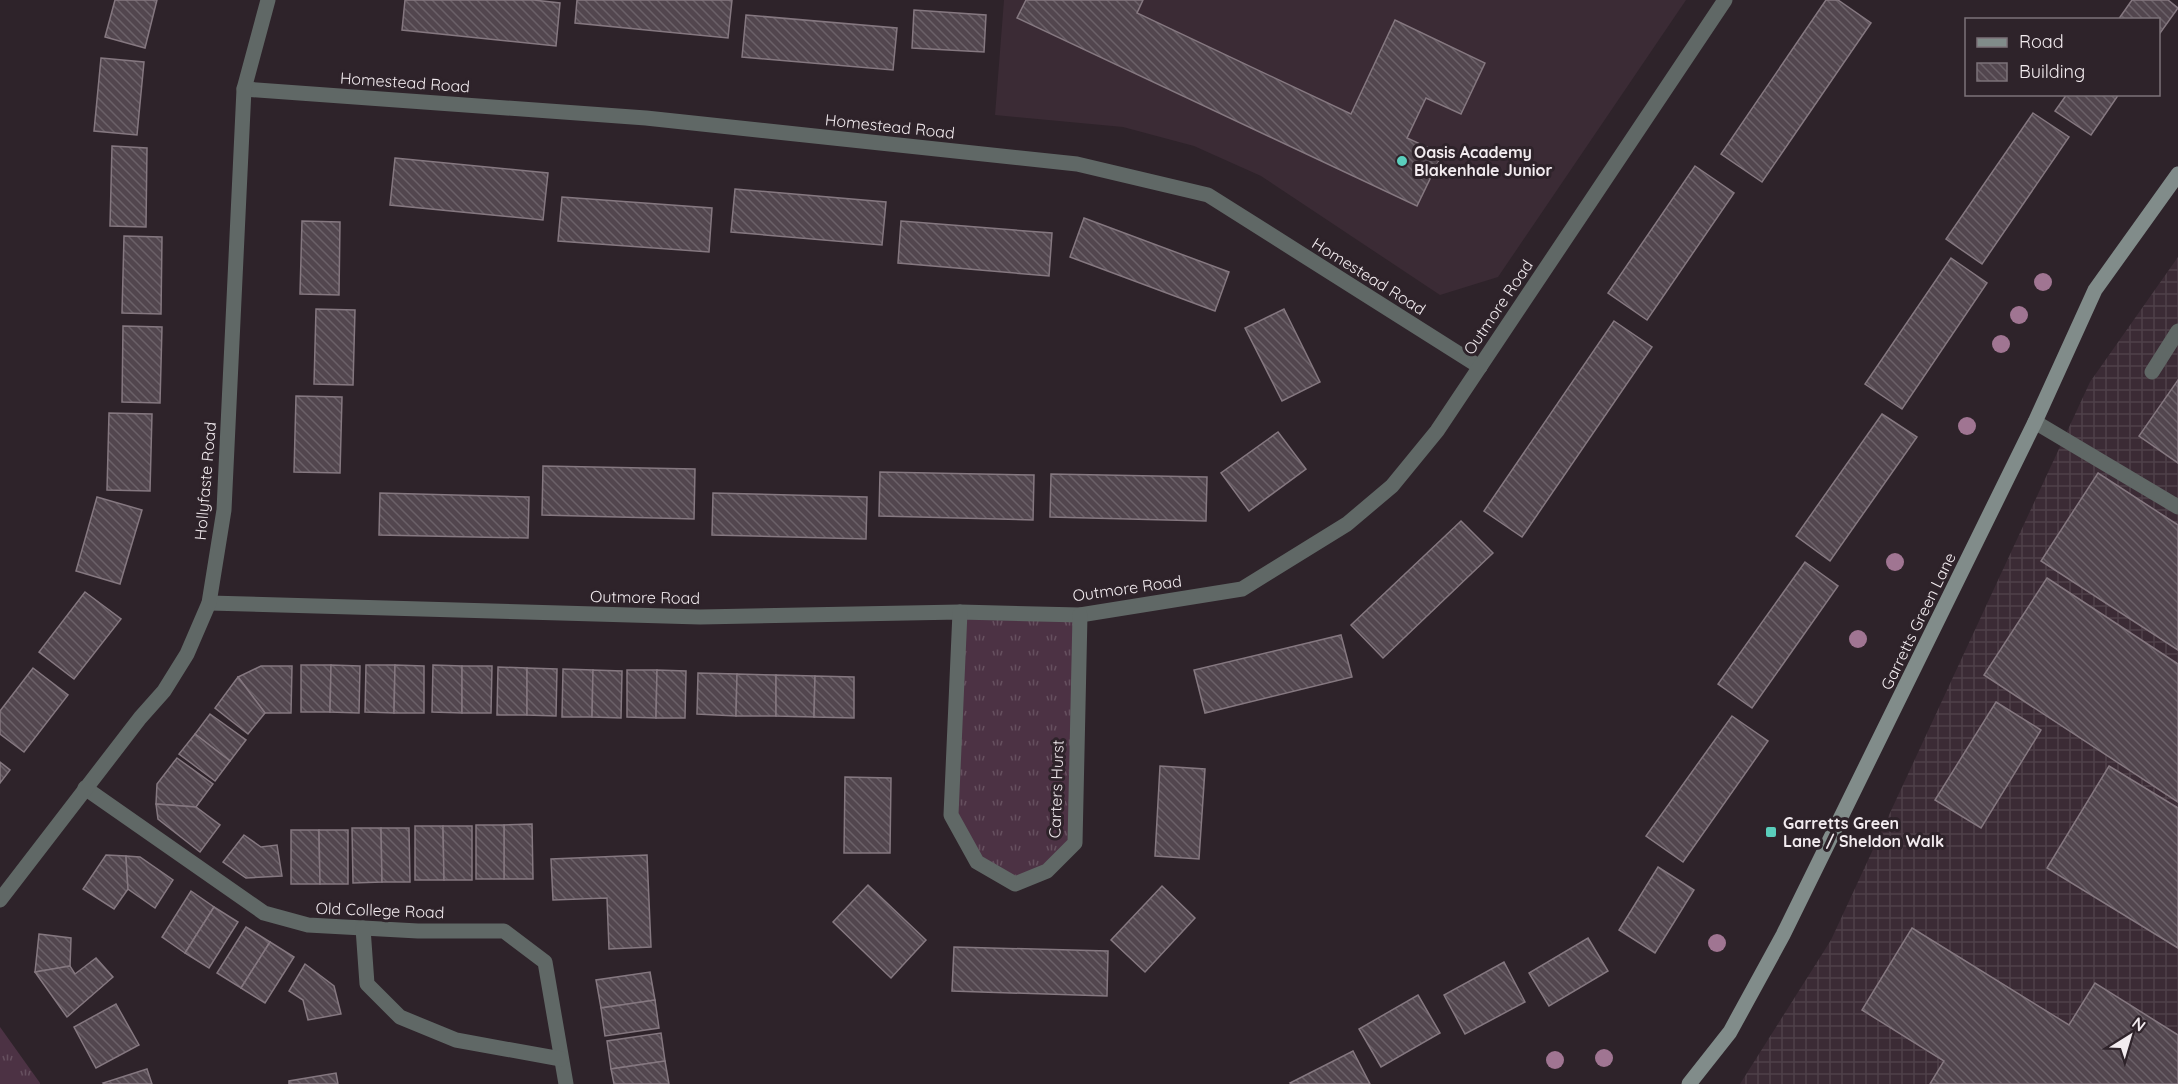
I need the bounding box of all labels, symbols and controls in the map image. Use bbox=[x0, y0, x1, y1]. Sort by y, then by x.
legend bbox=[1965, 18, 2160, 96]
text: Road bbox=[2019, 30, 2064, 53]
text: Building bbox=[2019, 60, 2085, 83]
street label: Homestead Road bbox=[339, 67, 471, 97]
street label: Homestead Road bbox=[824, 109, 956, 143]
place label: Oasis Academy Blakenhale Junior bbox=[1414, 142, 1553, 180]
marker: Oasis Academy Blakenhale Junior bbox=[1395, 154, 1409, 168]
street label: Homestead Road bbox=[1308, 233, 1430, 319]
street label: Outmore Road bbox=[1459, 256, 1537, 358]
street label: Hollyfaste Road bbox=[190, 421, 220, 541]
street label: Garretts Green Lane bbox=[1876, 549, 1960, 693]
street label: Outmore Road bbox=[1071, 570, 1183, 606]
street label: Outmore Road bbox=[590, 586, 700, 608]
street label: Carters Hurst bbox=[1044, 739, 1068, 839]
place label: Garretts Green Lane / Sheldon Walk bbox=[1783, 813, 1944, 851]
marker: Garretts Green Lane / Sheldon Walk bbox=[1764, 825, 1778, 839]
street label: Old College Road bbox=[315, 898, 445, 922]
north arrow bbox=[2100, 1006, 2160, 1066]
text: N bbox=[2128, 1012, 2150, 1036]

